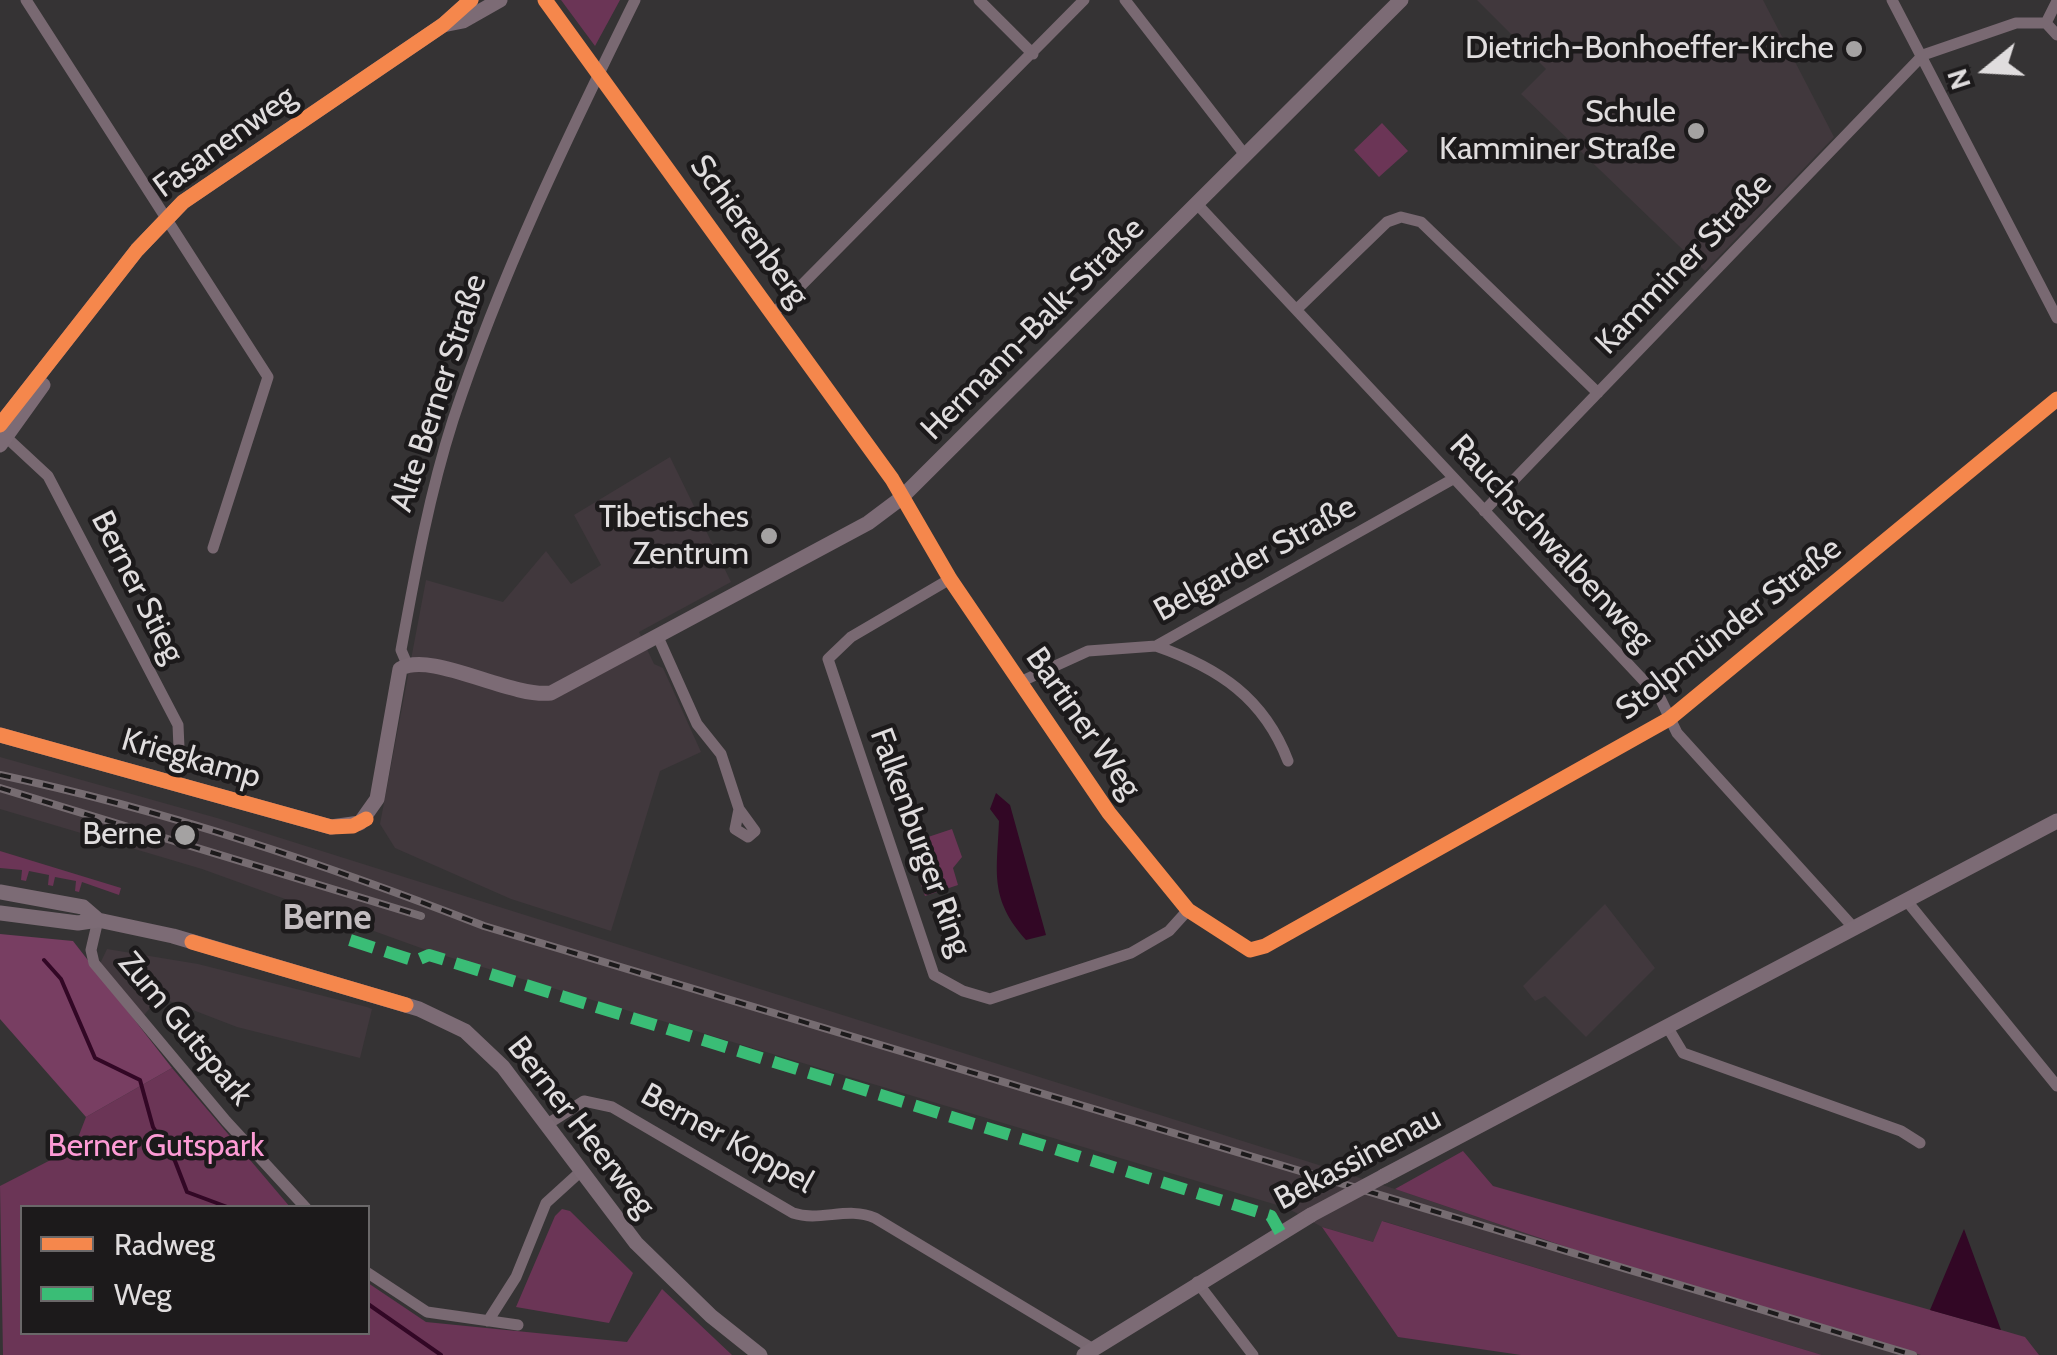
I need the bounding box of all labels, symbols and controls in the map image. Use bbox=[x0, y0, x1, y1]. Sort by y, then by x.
north arrow bbox=[1937, 20, 2037, 120]
place label: Dietrich-Bonhoeffer-Kirche bbox=[1465, 30, 1834, 68]
marker: Dietrich-Bonhoeffer-Kirche bbox=[1843, 38, 1865, 60]
text: N bbox=[1939, 65, 1978, 94]
street label: Fasanenweg bbox=[147, 78, 303, 206]
place label: Schule Kamminer Straße bbox=[1439, 94, 1676, 169]
marker: Schule Kamminer Straße bbox=[1685, 120, 1707, 142]
street label: Schierenberg bbox=[681, 148, 817, 314]
street label: Kamminer Straße bbox=[1588, 165, 1780, 363]
street label: Hermann-Balk-Straße bbox=[914, 210, 1152, 448]
street label: Alte Berner Straße bbox=[383, 270, 495, 516]
street label: Rauchschwalbenweg bbox=[1441, 427, 1661, 659]
street label: Belgarder Straße bbox=[1148, 488, 1362, 630]
place label: Tibetisches Zentrum bbox=[599, 499, 749, 574]
street label: Berner Stieg bbox=[82, 505, 192, 669]
marker: Tibetisches Zentrum bbox=[758, 525, 780, 547]
street label: Stolpmünder Straße bbox=[1609, 529, 1849, 729]
street label: Bartiner Weg bbox=[1017, 640, 1149, 806]
street label: Kriegkamp bbox=[117, 721, 265, 797]
street label: Falkenburger Ring bbox=[861, 723, 979, 961]
place label: Berne bbox=[82, 816, 162, 854]
marker: Berne bbox=[172, 822, 198, 848]
district label: Berne bbox=[283, 898, 371, 940]
street label: Zum Gutspark bbox=[110, 945, 260, 1113]
street label: Berner Heerweg bbox=[499, 1029, 663, 1225]
street label: Berner Koppel bbox=[634, 1076, 820, 1202]
street label: Bekassinenau bbox=[1268, 1099, 1448, 1219]
park label: Berner Gutspark bbox=[48, 1128, 264, 1166]
legend bbox=[20, 1205, 370, 1335]
text: Radweg bbox=[114, 1226, 215, 1263]
text: Weg bbox=[114, 1276, 172, 1313]

